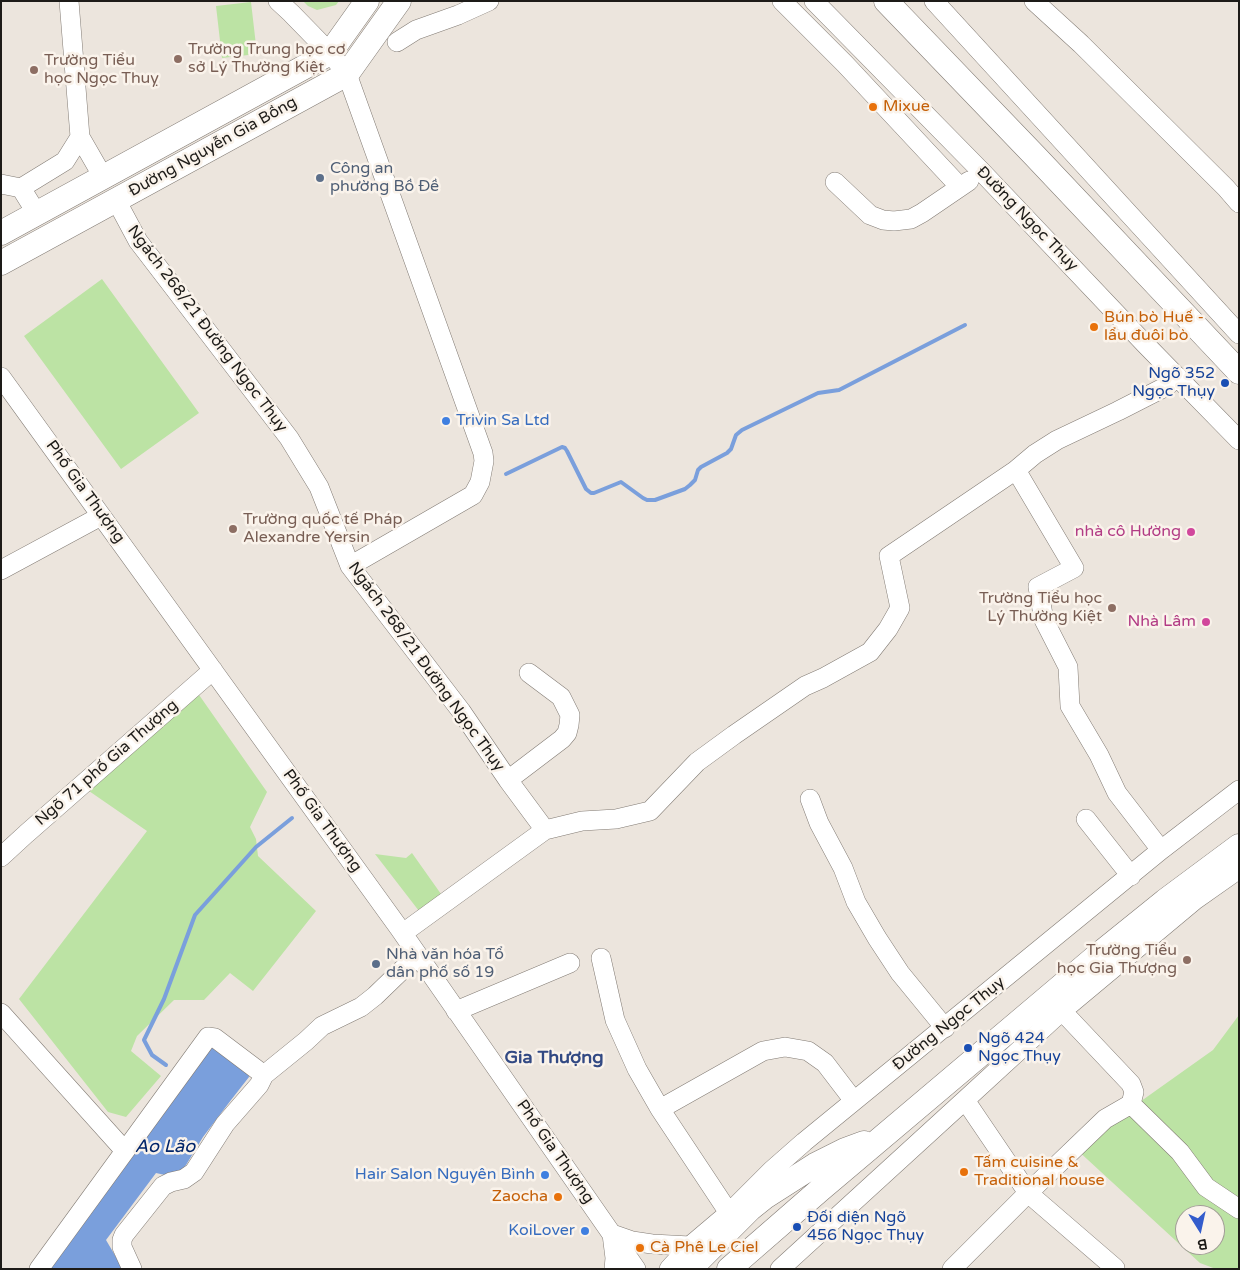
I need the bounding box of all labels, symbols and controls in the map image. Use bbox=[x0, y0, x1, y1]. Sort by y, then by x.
place label: Trường Trung học cơ sở Lý Thường Kiệt bbox=[188, 40, 346, 78]
place label: Trường Tiểu học Ngọc Thuỵ bbox=[44, 51, 159, 89]
marker: Trường Trung học cơ sở Lý Thường Kiệt bbox=[172, 53, 184, 65]
marker: Trường Tiểu học Ngọc Thuỵ bbox=[28, 64, 40, 76]
street label: Đường Nguyễn Gia Bồng bbox=[126, 93, 300, 201]
place label: Mixue bbox=[883, 97, 930, 117]
marker: Mixue bbox=[867, 101, 879, 113]
place label: Công an phường Bồ Đề bbox=[330, 159, 439, 197]
street label: Đường Ngọc Thụy bbox=[972, 163, 1082, 275]
marker: Công an phường Bồ Đề bbox=[314, 172, 326, 184]
street label: Ngách 268/21 Đường Ngọc Thụy bbox=[123, 222, 291, 436]
place label: Bún bò Huế - lẩu đuôi bò bbox=[1104, 308, 1204, 346]
marker: Bún bò Huế - lẩu đuôi bò bbox=[1088, 321, 1100, 333]
place label: Ngõ 352 Ngọc Thụy bbox=[1132, 364, 1215, 402]
marker: Ngõ 352 Ngọc Thụy bbox=[1219, 377, 1231, 389]
place label: Trivin Sa Ltd bbox=[456, 411, 550, 431]
marker: Trivin Sa Ltd bbox=[440, 415, 452, 427]
street label: Phố Gia Thượng bbox=[41, 437, 129, 547]
place label: Trường quốc tế Pháp Alexandre Yersin bbox=[243, 510, 403, 548]
place label: nhà cô Hường bbox=[1075, 522, 1181, 542]
marker: Trường quốc tế Pháp Alexandre Yersin bbox=[227, 523, 239, 535]
marker: nhà cô Hường bbox=[1185, 526, 1197, 538]
street label: Ngách 268/21 Đường Ngọc Thụy bbox=[344, 559, 508, 775]
place label: Trường Tiểu học Lý Thường Kiệt bbox=[979, 589, 1102, 627]
marker: Trường Tiểu học Lý Thường Kiệt bbox=[1106, 602, 1118, 614]
place label: Nhà Lâm bbox=[1128, 612, 1196, 632]
marker: Nhà Lâm bbox=[1200, 616, 1212, 628]
street label: Ngõ 71 phố Gia Thượng bbox=[32, 696, 182, 830]
street label: Phố Gia Thượng bbox=[278, 766, 366, 876]
place label: Trường Tiểu học Gia Thượng bbox=[1057, 941, 1177, 979]
place label: Nhà văn hóa Tổ dân phố số 19 bbox=[386, 945, 504, 983]
marker: Trường Tiểu học Gia Thượng bbox=[1181, 954, 1193, 966]
marker: Nhà văn hóa Tổ dân phố số 19 bbox=[370, 958, 382, 970]
street label: Đường Ngọc Thụy bbox=[889, 973, 1009, 1075]
place label: Ngõ 424 Ngọc Thụy bbox=[978, 1029, 1061, 1067]
marker: Ngõ 424 Ngọc Thụy bbox=[962, 1042, 974, 1054]
district label: Gia Thượng bbox=[504, 1047, 604, 1069]
street label: Phố Gia Thượng bbox=[512, 1096, 598, 1208]
water label: Ao Lão bbox=[135, 1136, 195, 1158]
place label: Tấm cuisine & Traditional house bbox=[974, 1153, 1105, 1191]
place label: Hair Salon Nguyên Bình bbox=[355, 1165, 535, 1185]
marker: Tấm cuisine & Traditional house bbox=[958, 1166, 970, 1178]
marker: Hair Salon Nguyên Bình bbox=[539, 1169, 551, 1181]
place label: Zaocha bbox=[492, 1187, 548, 1207]
marker: Zaocha bbox=[552, 1191, 564, 1203]
north arrow bbox=[1175, 1205, 1225, 1255]
place label: Đối diện Ngõ 456 Ngọc Thụy bbox=[807, 1208, 924, 1246]
place label: KoiLover bbox=[508, 1221, 575, 1241]
marker: Đối diện Ngõ 456 Ngọc Thụy bbox=[791, 1221, 803, 1233]
marker: KoiLover bbox=[579, 1225, 591, 1237]
text: B bbox=[1196, 1235, 1209, 1253]
place label: Cà Phê Le Ciel bbox=[650, 1238, 758, 1258]
marker: Cà Phê Le Ciel bbox=[634, 1242, 646, 1254]

